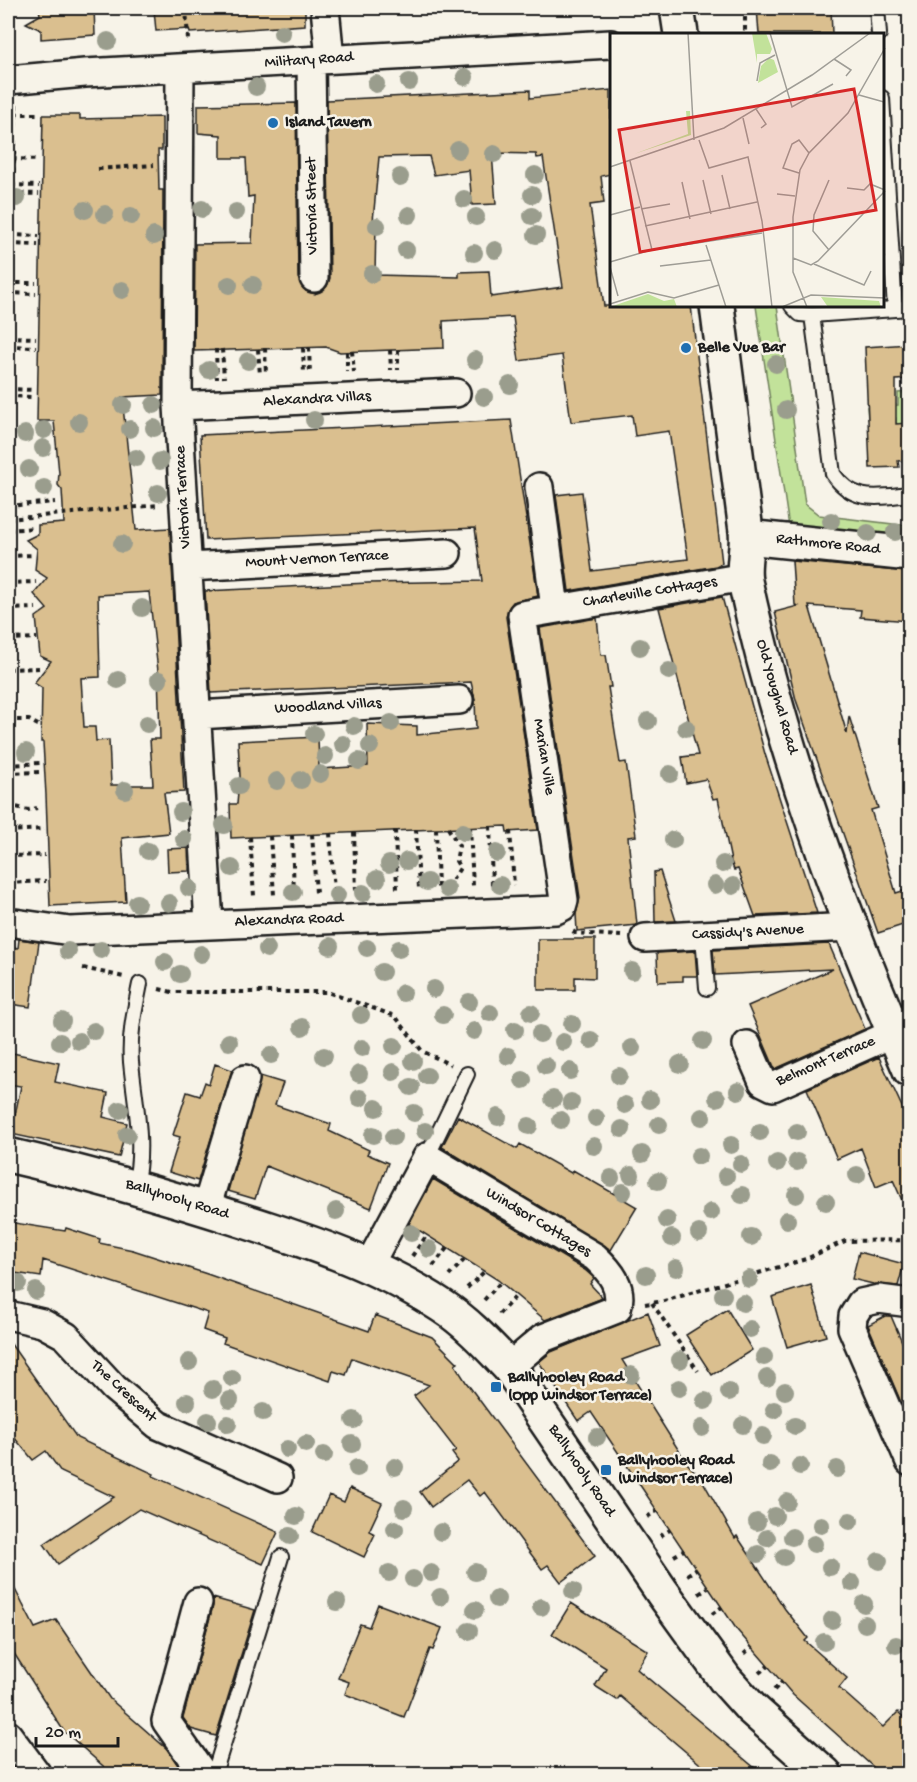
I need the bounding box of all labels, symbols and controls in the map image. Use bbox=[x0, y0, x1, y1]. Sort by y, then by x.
inset map bbox=[610, 33, 884, 308]
street label: Military Road bbox=[264, 48, 356, 74]
place label: Island Tavern bbox=[285, 114, 372, 133]
marker: Island Tavern bbox=[266, 116, 280, 130]
street label: Victoria Street bbox=[303, 156, 323, 256]
place label: Belle Vue Bar bbox=[697, 339, 787, 358]
marker: Belle Vue Bar bbox=[679, 341, 693, 355]
street label: Alexandra Villas bbox=[263, 388, 373, 412]
street label: Victoria Terrace bbox=[172, 444, 196, 550]
street label: Rathmore Road bbox=[775, 530, 883, 560]
street label: Mount Vernon Terrace bbox=[245, 547, 390, 573]
street label: Charleville Cottages bbox=[582, 573, 719, 613]
street label: Old Youghal Road bbox=[751, 637, 802, 758]
street label: Woodland Villas bbox=[274, 695, 383, 719]
street label: Marian Ville bbox=[528, 717, 559, 797]
street label: Alexandra Road bbox=[234, 910, 345, 932]
street label: Cassidy's Avenue bbox=[692, 921, 805, 945]
street label: Belmont Terrace bbox=[773, 1032, 879, 1092]
street label: Ballyhooly Road bbox=[122, 1175, 233, 1225]
street label: Windsor Cottages bbox=[482, 1184, 595, 1263]
street label: The Crescent bbox=[85, 1356, 161, 1428]
place label: Ballyhooley Road (Opp Windsor Terrace) bbox=[507, 1369, 652, 1406]
marker: Ballyhooley Road (Opp Windsor Terrace) bbox=[489, 1380, 503, 1394]
street label: Ballyhooly Road bbox=[543, 1420, 620, 1522]
place label: Ballyhooley Road (Windsor Terrace) bbox=[617, 1452, 735, 1489]
marker: Ballyhooley Road (Windsor Terrace) bbox=[599, 1463, 613, 1477]
scale bar bbox=[36, 1710, 118, 1748]
text: 20 m bbox=[45, 1723, 81, 1744]

